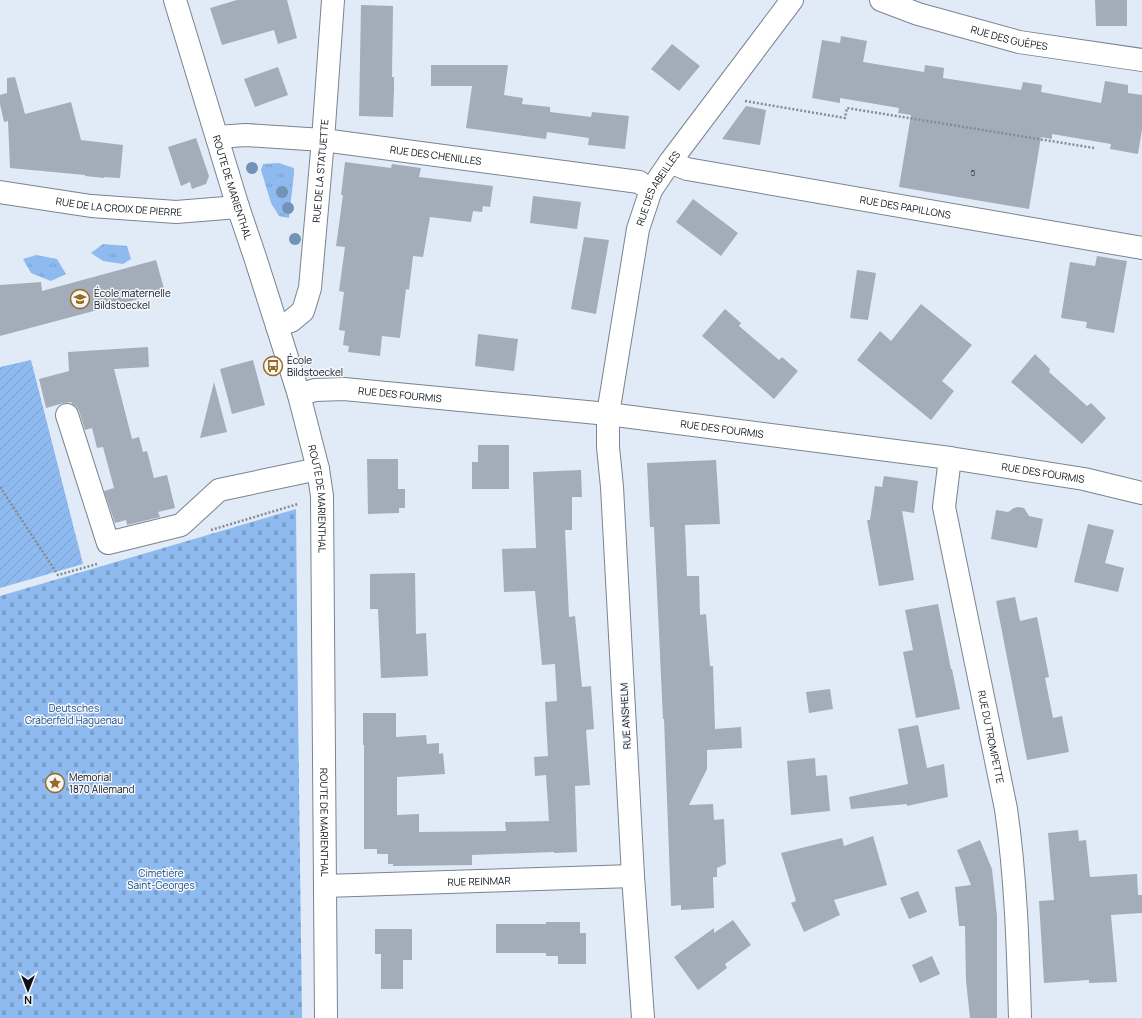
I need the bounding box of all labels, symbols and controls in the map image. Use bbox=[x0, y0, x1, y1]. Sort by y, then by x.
street label: RUE DES GUÊPES bbox=[969, 22, 1049, 53]
street label: RUE DE LA STATUETTE bbox=[309, 119, 331, 223]
street label: ROUTE DE MARIENTHAL bbox=[210, 133, 256, 242]
street label: RUE DES CHENILLES bbox=[389, 142, 482, 168]
street label: RUE DES ABEILLES bbox=[632, 148, 683, 228]
house number: 5 bbox=[971, 167, 976, 178]
street label: RUE DES PAPILLONS bbox=[859, 192, 952, 222]
street label: RUE DE LA CROIX DE PIERRE bbox=[55, 194, 183, 219]
place label: École maternelle Bildstoeckel bbox=[94, 286, 171, 312]
school or university icon: École maternelle Bildstoeckel bbox=[69, 288, 91, 310]
place label: École Bildstoeckel bbox=[287, 353, 343, 379]
bus stop icon: École Bildstoeckel bbox=[262, 355, 284, 377]
street label: RUE DES FOURMIS bbox=[358, 383, 442, 405]
street label: RUE DES FOURMIS bbox=[680, 416, 765, 441]
street label: ROUTE DE MARIENTHAL bbox=[305, 443, 329, 553]
street label: RUE DES FOURMIS bbox=[1001, 459, 1086, 486]
street label: RUE ANSHELM bbox=[616, 682, 634, 750]
street label: RUE DU TROMPETTE bbox=[975, 689, 1008, 785]
park label: Deutsches Gräberfeld Haguenau bbox=[25, 701, 123, 727]
street label: ROUTE DE MARIENTHAL bbox=[317, 768, 332, 877]
place label: Memorial 1870 Allemand bbox=[69, 770, 134, 796]
place icon: Memorial 1870 Allemand bbox=[44, 772, 66, 794]
park label: Cimetière Saint-Georges bbox=[127, 866, 195, 892]
street label: RUE REINMAR bbox=[447, 873, 511, 889]
north arrow bbox=[8, 970, 48, 1010]
text: N bbox=[24, 993, 32, 1008]

